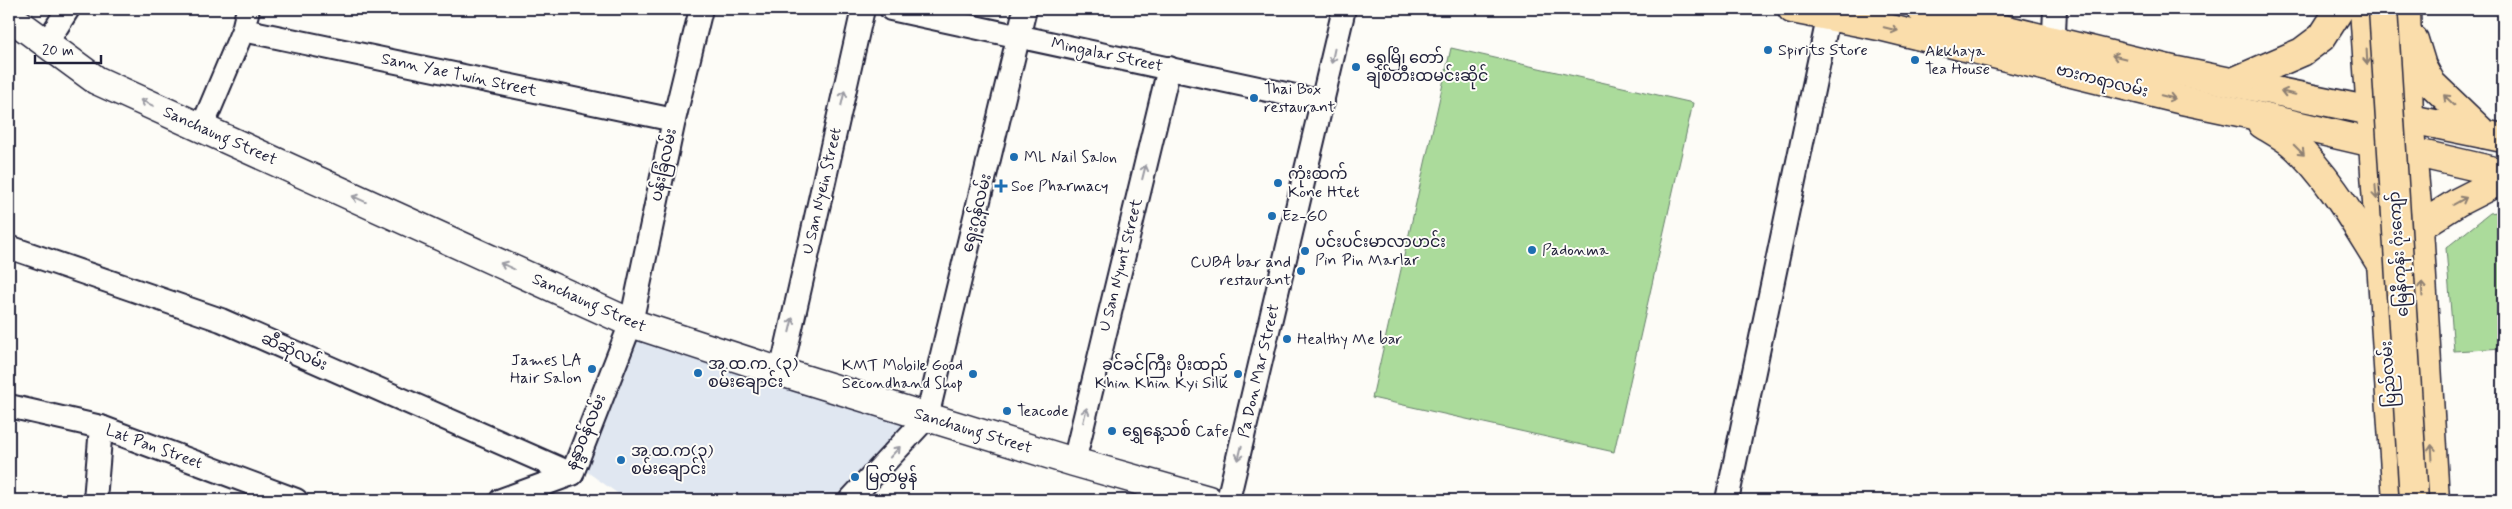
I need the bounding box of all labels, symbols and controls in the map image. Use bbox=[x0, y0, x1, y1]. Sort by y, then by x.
one-way arrow bbox=[1882, 25, 1898, 34]
scale bar bbox=[35, 32, 101, 64]
street label: Mingalar Street bbox=[1049, 33, 1165, 78]
place label: Spirits Store bbox=[1778, 40, 1868, 61]
text: 20 m bbox=[42, 41, 74, 61]
place label: Akkhaya Tea House bbox=[1925, 41, 1990, 80]
marker: Spirits Store bbox=[1762, 44, 1774, 56]
place label: ရွှေမြို့တော် ချစ်တီးထမင်းဆိုင် bbox=[1366, 46, 1488, 90]
street label: Sann Yae Twin Street bbox=[379, 48, 539, 102]
one-way arrow bbox=[1328, 48, 1337, 64]
one-way arrow bbox=[2362, 49, 2371, 65]
one-way arrow bbox=[2112, 52, 2128, 61]
marker: Akkhaya Tea House bbox=[1909, 54, 1921, 66]
street label: ဗားကရာလမ်း bbox=[2053, 57, 2151, 105]
marker: ရွှေမြို့တော် ချစ်တီးထမင်းဆိုင် bbox=[1350, 61, 1362, 73]
place label: Thai Box restaurant bbox=[1264, 79, 1336, 118]
one-way arrow bbox=[2280, 88, 2296, 97]
one-way arrow bbox=[839, 91, 848, 107]
marker: Thai Box restaurant bbox=[1248, 92, 1260, 104]
one-way arrow bbox=[2159, 93, 2175, 102]
one-way arrow bbox=[2443, 94, 2455, 106]
one-way arrow bbox=[140, 97, 155, 107]
street label: Sanchaung Street bbox=[159, 102, 281, 172]
street label: ပန်းခြံလမ်း bbox=[644, 126, 684, 204]
street label: U San Nyein Street bbox=[797, 126, 847, 256]
one-way arrow bbox=[2293, 144, 2305, 156]
place label: ML Nail Salon bbox=[1024, 147, 1117, 168]
marker: ML Nail Salon bbox=[1008, 151, 1020, 163]
place label: ကုံးထက် Kone Htet bbox=[1288, 162, 1359, 203]
one-way arrow bbox=[1139, 164, 1149, 180]
street label: ရှေးဂွန်လမ်း bbox=[955, 171, 1000, 255]
place label: Soe Pharmacy bbox=[1011, 176, 1108, 197]
marker: ကုံးထက် Kone Htet bbox=[1272, 177, 1284, 189]
marker: Soe Pharmacy bbox=[995, 180, 1007, 192]
one-way arrow bbox=[2372, 184, 2381, 200]
street label: မြေနီကုန်း ဂုံးကျော် bbox=[2382, 190, 2417, 318]
one-way arrow bbox=[352, 193, 367, 203]
street label: U San Nyunt Street bbox=[1094, 196, 1148, 334]
one-way arrow bbox=[2452, 196, 2467, 206]
place label: Ez-GO bbox=[1282, 206, 1328, 227]
marker: Ez-GO bbox=[1266, 210, 1278, 222]
place label: ပင်းပင်းမာလာဟင်း Pin Pin Marlar bbox=[1315, 230, 1446, 271]
place label: Padonma bbox=[1542, 240, 1609, 261]
marker: Padonma bbox=[1526, 244, 1538, 256]
marker: ပင်းပင်းမာလာဟင်း Pin Pin Marlar bbox=[1299, 245, 1311, 257]
place label: CUBA bar and restaurant bbox=[1190, 252, 1291, 291]
one-way arrow bbox=[500, 261, 515, 271]
marker: CUBA bar and restaurant bbox=[1295, 265, 1307, 277]
street label: Sanchaung Street bbox=[528, 269, 650, 339]
one-way arrow bbox=[2418, 282, 2427, 298]
street label: Pa Don Mar Street bbox=[1233, 302, 1285, 440]
one-way arrow bbox=[787, 317, 796, 333]
street label: ဆီဆုံလမ်း bbox=[256, 326, 331, 379]
place label: Healthy Me bar bbox=[1297, 329, 1403, 350]
marker: Healthy Me bar bbox=[1281, 333, 1293, 345]
street label: ပြည်လမ်း bbox=[2374, 340, 2404, 408]
place label: James LA Hair Salon bbox=[510, 350, 582, 389]
place label: ခင်ခင်ကြီး ပိုးထည် Khin Khin Kyi Silk bbox=[1095, 353, 1228, 394]
place label: အ.ထ.က. (၃) စမ်းချောင်း bbox=[708, 354, 798, 395]
place label: KMT Mobile Good Secondhand Shop bbox=[842, 355, 963, 394]
marker: James LA Hair Salon bbox=[586, 363, 598, 375]
marker: အ.ထ.က. (၃) စမ်းချောင်း bbox=[692, 367, 704, 379]
marker: KMT Mobile Good Secondhand Shop bbox=[967, 368, 979, 380]
marker: ခင်ခင်ကြီး ပိုးထည် Khin Khin Kyi Silk bbox=[1232, 368, 1244, 380]
street label: နန္ဒာ၀န်လမ်း bbox=[559, 390, 614, 474]
place label: Teacode bbox=[1017, 401, 1069, 422]
street label: Sanchaung Street bbox=[911, 403, 1035, 460]
marker: Teacode bbox=[1001, 405, 1013, 417]
one-way arrow bbox=[1081, 407, 1090, 423]
place label: ရွှေနေ့သစ် Cafe bbox=[1122, 419, 1229, 444]
street label: Lat Pan Street bbox=[103, 420, 205, 474]
marker: ရွှေနေ့သစ် Cafe bbox=[1106, 425, 1118, 437]
place label: အ.ထ.က(၃) စမ်းချောင်း bbox=[631, 441, 713, 482]
one-way arrow bbox=[1235, 444, 1244, 460]
one-way arrow bbox=[2427, 444, 2436, 460]
one-way arrow bbox=[889, 445, 900, 458]
marker: အ.ထ.က(၃) စမ်းချောင်း bbox=[615, 454, 627, 466]
place label: မြတ်မွန် bbox=[865, 465, 917, 490]
marker: မြတ်မွန် bbox=[849, 471, 861, 483]

